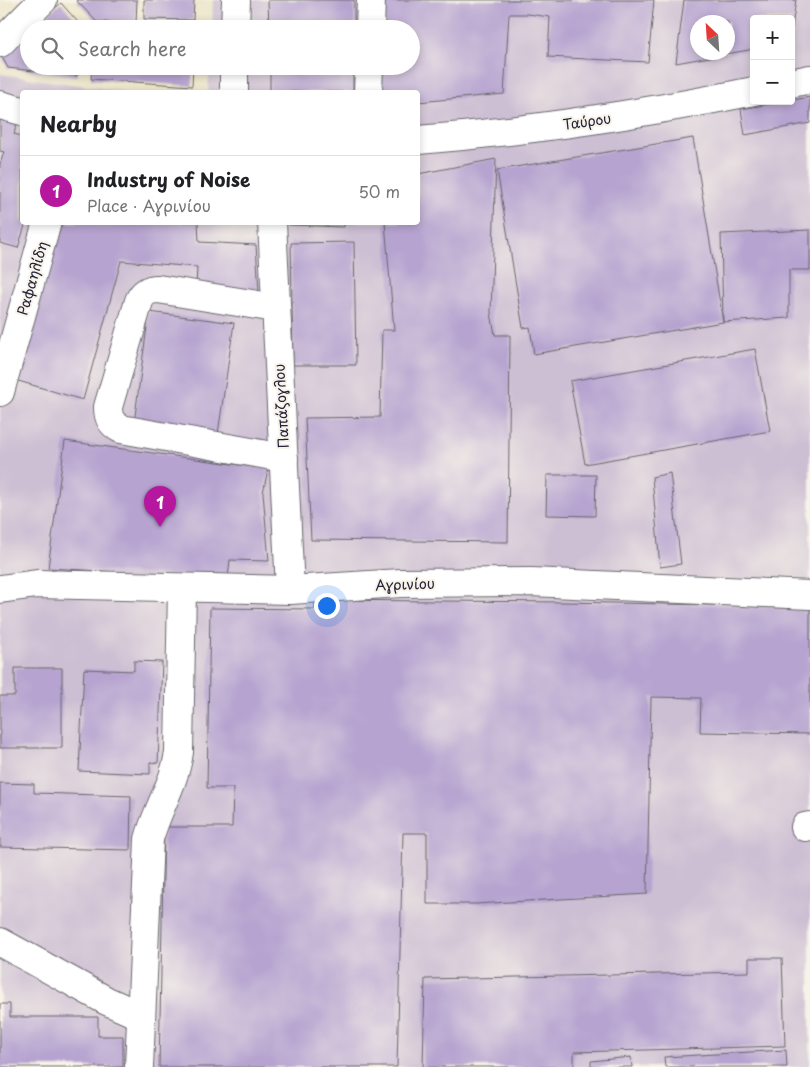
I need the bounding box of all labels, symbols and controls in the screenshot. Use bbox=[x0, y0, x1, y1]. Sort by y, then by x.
north arrow bbox=[690, 15, 735, 60]
map controls bbox=[750, 15, 795, 105]
button: + bbox=[750, 15, 795, 60]
search box bbox=[20, 20, 420, 75]
icon: search bbox=[38, 34, 66, 62]
text: Search here bbox=[78, 34, 187, 62]
button: − bbox=[750, 60, 795, 105]
text: Nearby bbox=[40, 107, 117, 139]
street label: Ταύρου bbox=[562, 107, 612, 135]
text: Industry of Noise bbox=[87, 165, 250, 193]
text: 1 bbox=[52, 179, 60, 203]
text: 50 m bbox=[359, 179, 400, 203]
text: Place · Αγρινίου bbox=[87, 193, 211, 217]
street label: Ραφαηλίδη bbox=[11, 239, 53, 317]
street label: Παπάζογλου bbox=[268, 363, 294, 449]
pin: 1 bbox=[144, 486, 176, 527]
street label: Αγρινίου bbox=[375, 572, 435, 596]
your location bbox=[314, 593, 340, 619]

